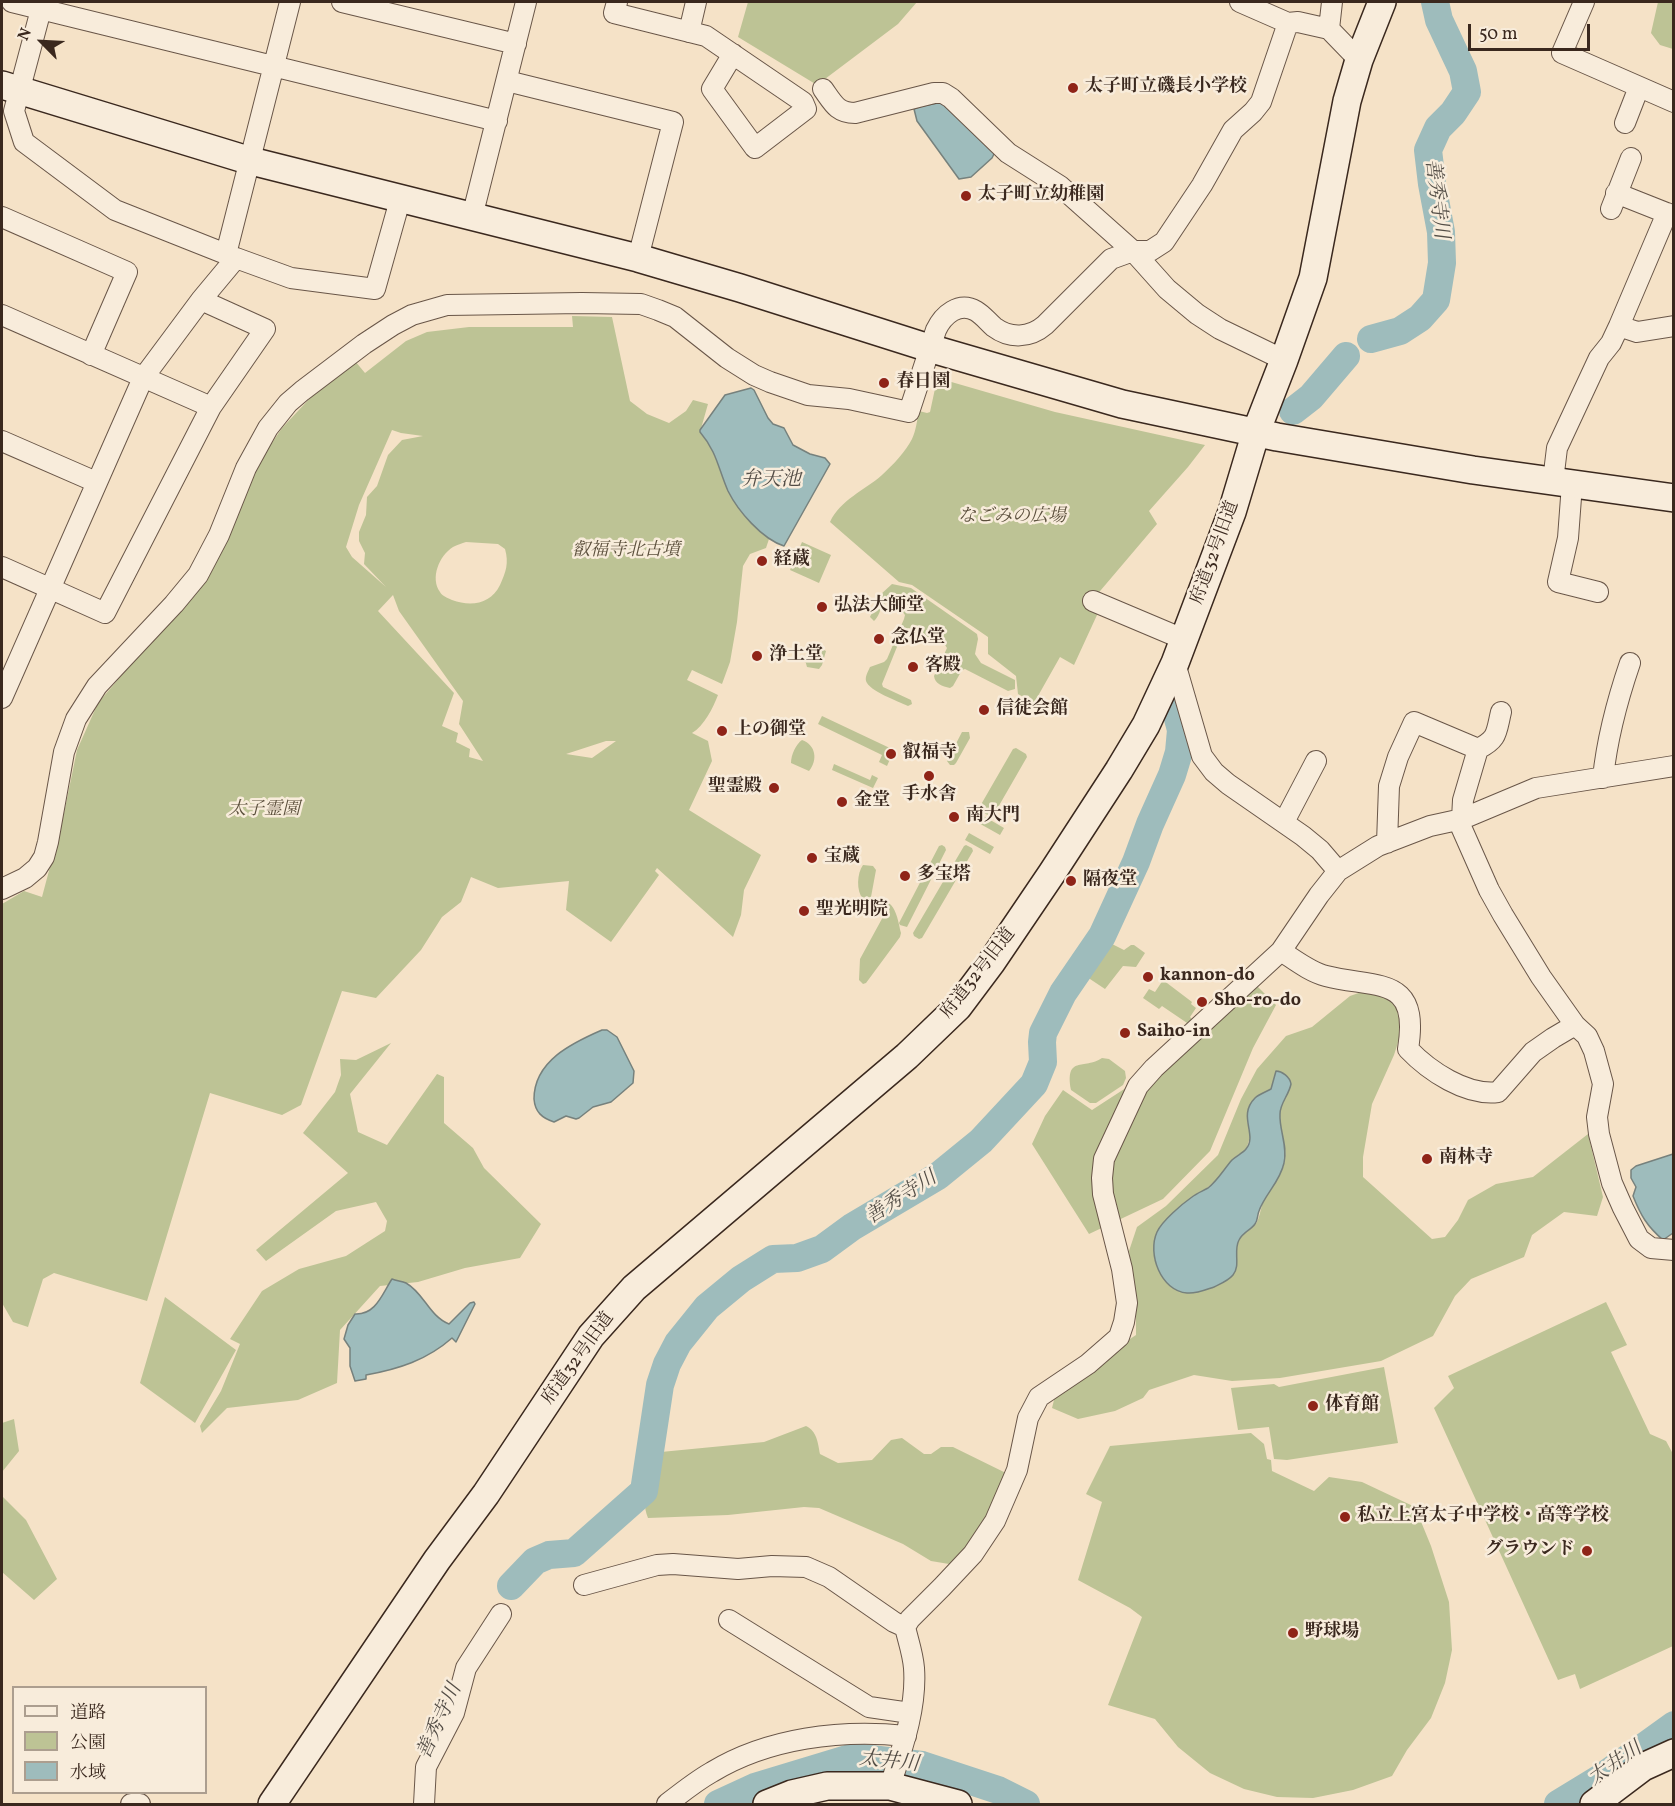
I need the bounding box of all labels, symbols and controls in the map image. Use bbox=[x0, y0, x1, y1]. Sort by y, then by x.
north arrow bbox=[12, 12, 72, 72]
scale bar bbox=[1471, 12, 1592, 50]
text: 50 m bbox=[1479, 22, 1518, 47]
text: N bbox=[13, 25, 38, 44]
place label: 太子町立磯長小学校 bbox=[1085, 77, 1247, 99]
marker: 太子町立磯長小学校 bbox=[1066, 81, 1080, 95]
water label: 善秀寺川 bbox=[1418, 158, 1452, 240]
place label: 太子町立幼稚園 bbox=[978, 185, 1104, 207]
marker: 太子町立幼稚園 bbox=[959, 189, 973, 203]
place label: 春日園 bbox=[896, 372, 950, 394]
marker: 春日園 bbox=[877, 376, 891, 390]
water label: 弁天池 bbox=[741, 469, 801, 493]
street label: 府道32号旧道 bbox=[1187, 498, 1245, 608]
park label: なごみの広場 bbox=[958, 507, 1066, 529]
park label: 叡福寺北古墳 bbox=[572, 541, 680, 563]
place label: 経蔵 bbox=[774, 550, 810, 572]
marker: 経蔵 bbox=[755, 554, 769, 568]
place label: 弘法大師堂 bbox=[834, 596, 924, 618]
marker: 弘法大師堂 bbox=[815, 600, 829, 614]
place label: 念仏堂 bbox=[891, 628, 945, 650]
marker: 念仏堂 bbox=[872, 632, 886, 646]
place label: 浄土堂 bbox=[769, 645, 823, 667]
marker: 浄土堂 bbox=[750, 649, 764, 663]
place label: 客殿 bbox=[925, 656, 961, 678]
marker: 客殿 bbox=[906, 660, 920, 674]
place label: 信徒会館 bbox=[996, 699, 1068, 721]
marker: 信徒会館 bbox=[977, 703, 991, 717]
place label: 上の御堂 bbox=[734, 720, 806, 742]
marker: 上の御堂 bbox=[715, 724, 729, 738]
place label: 叡福寺 bbox=[903, 743, 957, 765]
marker: 叡福寺 bbox=[884, 747, 898, 761]
marker: 手水舎 bbox=[922, 769, 936, 783]
place label: 聖霊殿 bbox=[708, 777, 762, 799]
marker: 聖霊殿 bbox=[767, 781, 781, 795]
place label: 手水舎 bbox=[902, 785, 956, 807]
place label: 金堂 bbox=[854, 791, 890, 813]
marker: 金堂 bbox=[835, 795, 849, 809]
park label: 太子霊園 bbox=[228, 800, 300, 822]
place label: 南大門 bbox=[966, 806, 1020, 828]
marker: 南大門 bbox=[947, 810, 961, 824]
place label: 宝蔵 bbox=[824, 847, 860, 869]
marker: 宝蔵 bbox=[805, 851, 819, 865]
place label: 多宝塔 bbox=[917, 865, 971, 887]
marker: 多宝塔 bbox=[898, 869, 912, 883]
place label: 隔夜堂 bbox=[1083, 870, 1137, 892]
marker: 隔夜堂 bbox=[1064, 874, 1078, 888]
place label: 聖光明院 bbox=[816, 900, 888, 922]
marker: 聖光明院 bbox=[797, 904, 811, 918]
street label: 府道32号旧道 bbox=[937, 924, 1021, 1024]
place label: kannon-do bbox=[1160, 966, 1255, 988]
marker: kannon-do bbox=[1141, 970, 1155, 984]
place label: Sho-ro-do bbox=[1214, 991, 1301, 1013]
marker: Sho-ro-do bbox=[1195, 995, 1209, 1009]
place label: Saiho-in bbox=[1137, 1022, 1211, 1044]
marker: Saiho-in bbox=[1118, 1026, 1132, 1040]
place label: 南林寺 bbox=[1439, 1148, 1493, 1170]
marker: 南林寺 bbox=[1420, 1152, 1434, 1166]
water label: 善秀寺川 bbox=[862, 1167, 942, 1231]
street label: 府道32号旧道 bbox=[538, 1309, 620, 1409]
place label: 体育館 bbox=[1325, 1395, 1379, 1417]
marker: 体育館 bbox=[1306, 1399, 1320, 1413]
place label: 私立上宮太子中学校・高等学校 bbox=[1357, 1506, 1609, 1528]
marker: 私立上宮太子中学校・高等学校 bbox=[1338, 1510, 1352, 1524]
place label: グラウンド bbox=[1485, 1540, 1575, 1562]
marker: グラウンド bbox=[1580, 1544, 1594, 1558]
place label: 野球場 bbox=[1305, 1622, 1359, 1644]
marker: 野球場 bbox=[1286, 1626, 1300, 1640]
water label: 善秀寺川 bbox=[414, 1681, 468, 1763]
legend bbox=[12, 1686, 207, 1794]
text: 道路 bbox=[70, 1701, 106, 1726]
text: 公園 bbox=[70, 1731, 106, 1756]
water label: 太井川 bbox=[1585, 1738, 1647, 1792]
water label: 太井川 bbox=[858, 1748, 920, 1778]
text: 水域 bbox=[70, 1761, 106, 1786]

